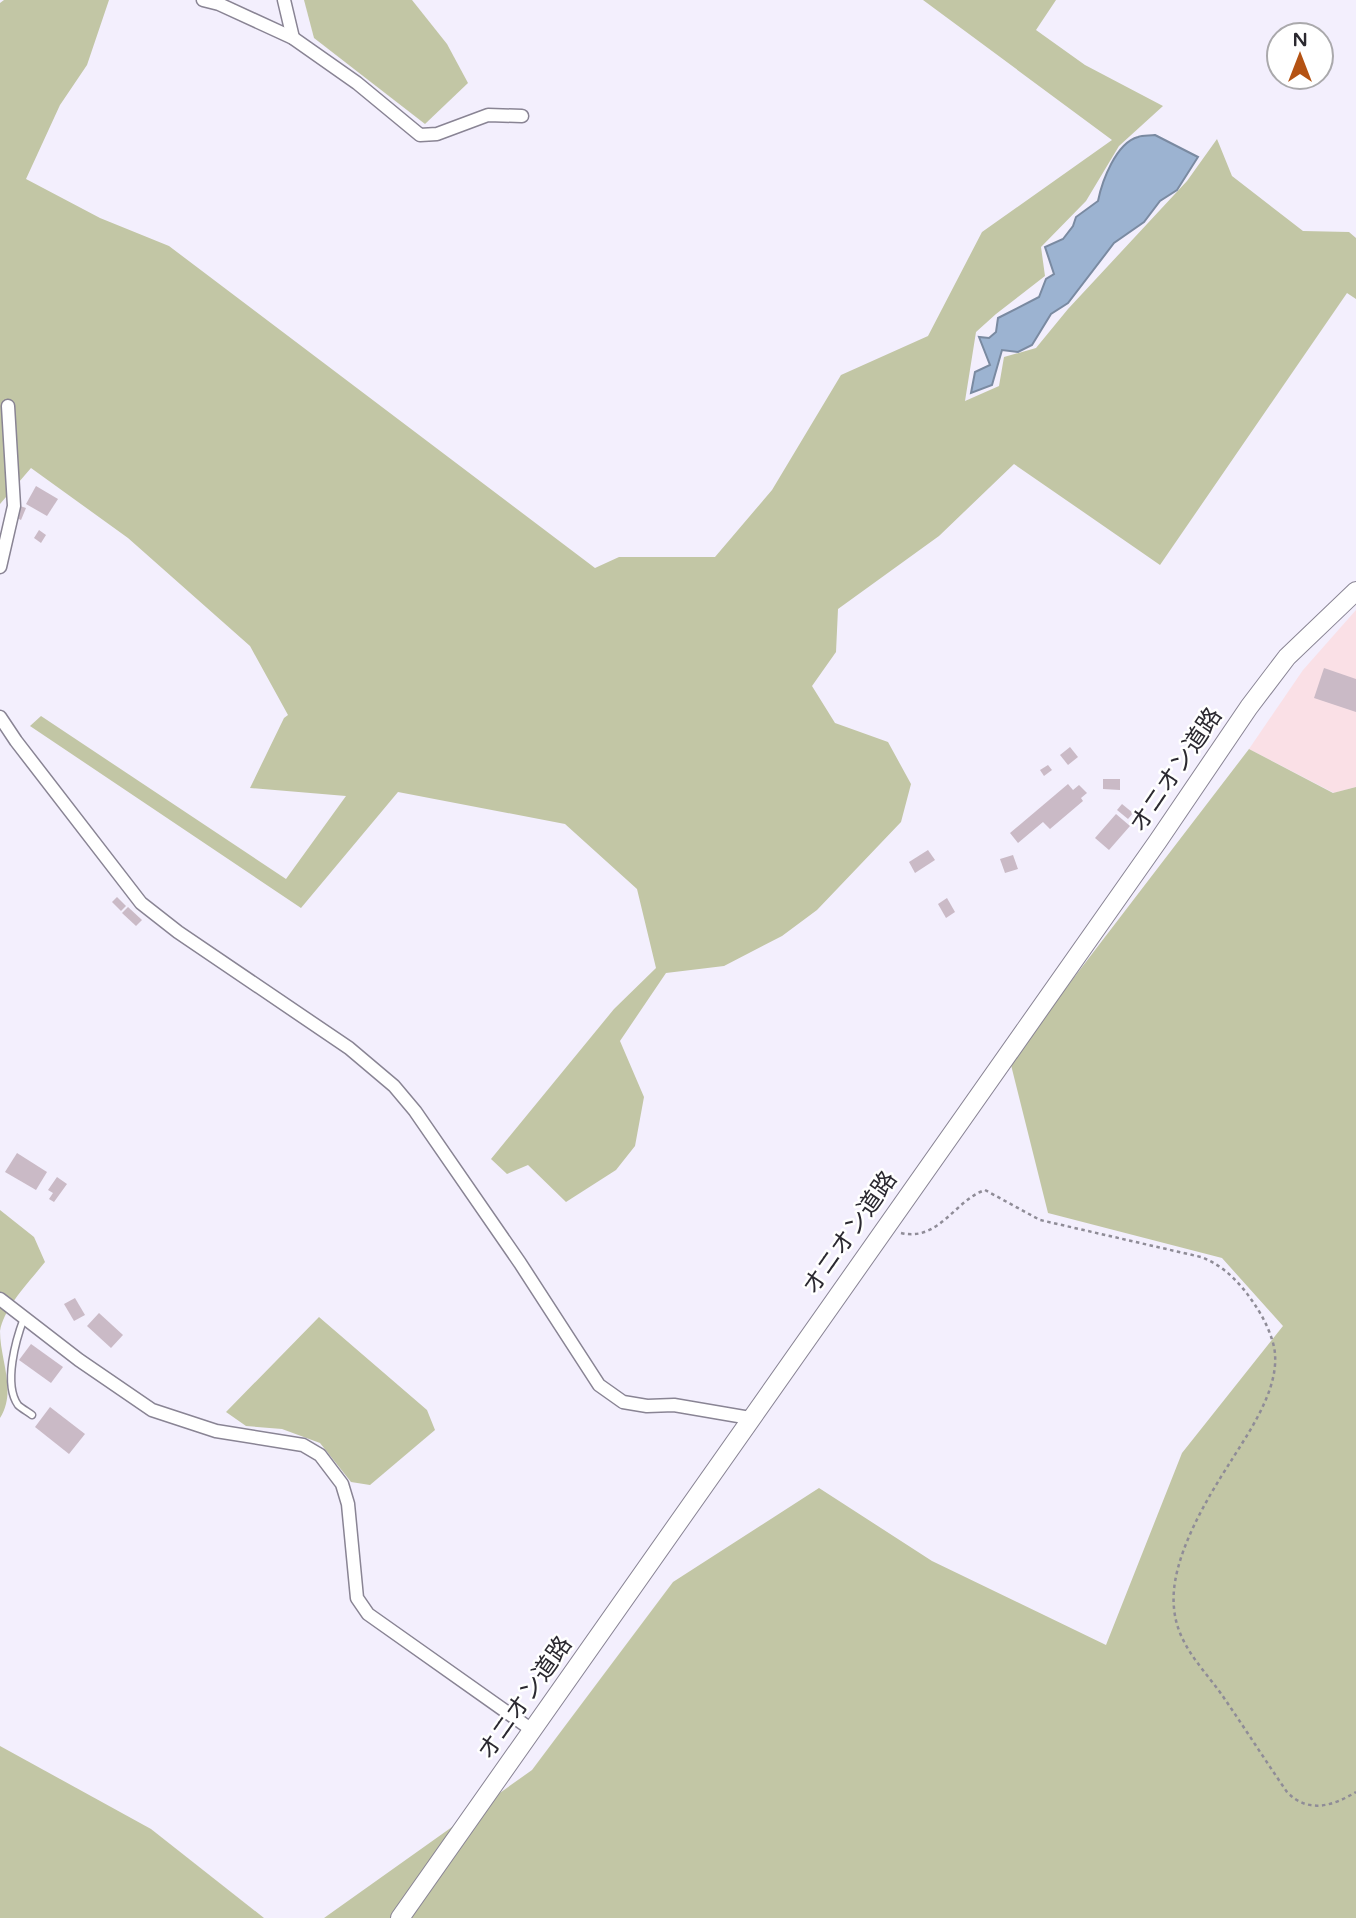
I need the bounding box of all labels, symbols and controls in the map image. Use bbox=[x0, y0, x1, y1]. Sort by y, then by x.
north arrow bbox=[1265, 21, 1335, 91]
text: N bbox=[1292, 29, 1308, 51]
street label: オニオン道路 bbox=[1124, 702, 1228, 838]
street label: オニオン道路 bbox=[797, 1166, 903, 1300]
street label: オニオン道路 bbox=[472, 1631, 578, 1765]

